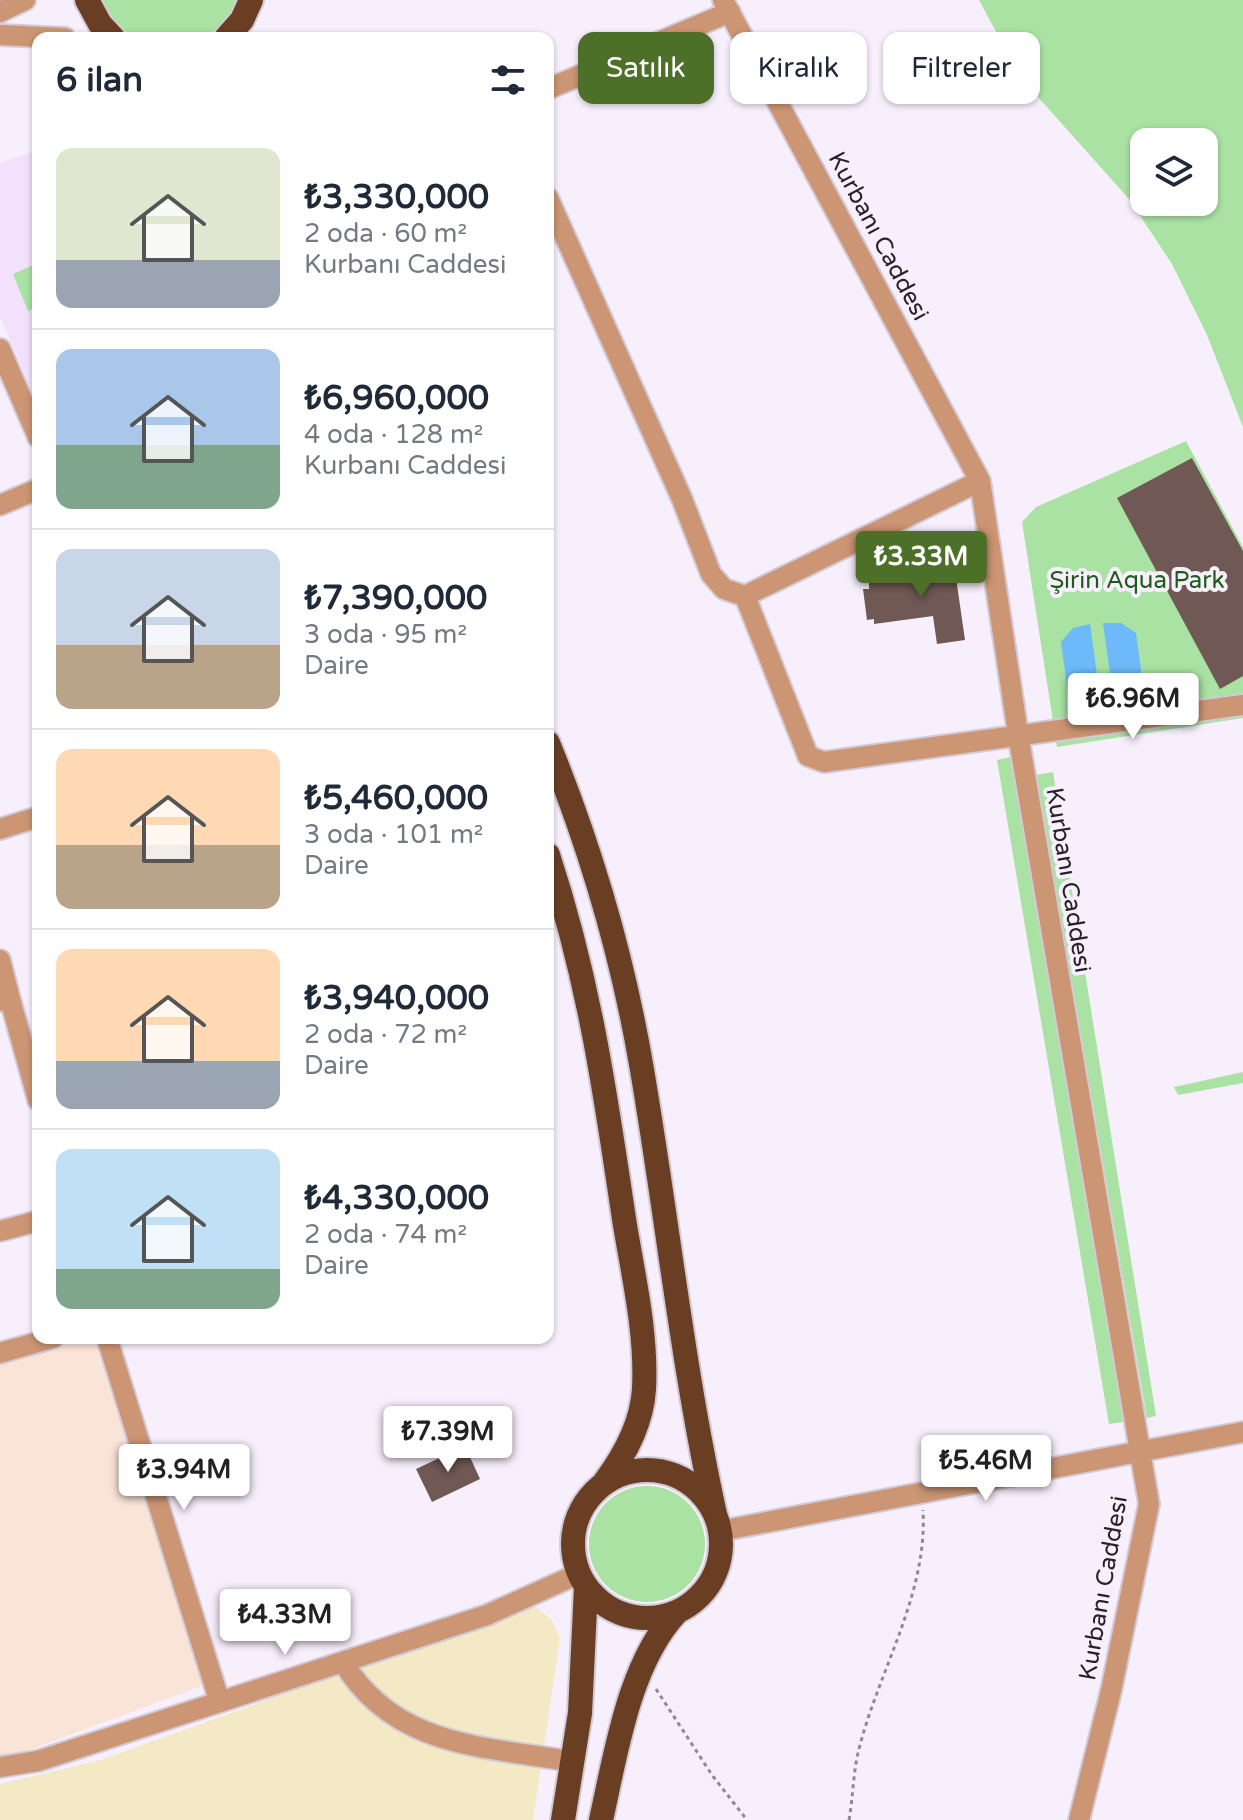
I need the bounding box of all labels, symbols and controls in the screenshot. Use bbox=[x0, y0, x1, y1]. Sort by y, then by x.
chip: Satılık bbox=[578, 32, 714, 104]
chip: Kiralık bbox=[730, 32, 867, 104]
chip: Filtreler bbox=[883, 32, 1040, 104]
icon: filters bbox=[486, 58, 530, 102]
text: 6 ilan bbox=[56, 60, 143, 101]
map controls bbox=[1130, 128, 1218, 216]
button: layers bbox=[1130, 128, 1218, 216]
street label: Kurbanı Caddesi bbox=[822, 147, 935, 326]
text: ₺3,330,000 bbox=[304, 177, 489, 218]
icon: home bbox=[120, 180, 216, 276]
text: 2 oda · 60 m² bbox=[304, 218, 467, 249]
text: Kurbanı Caddesi bbox=[304, 249, 506, 280]
text: ₺6,960,000 bbox=[304, 378, 489, 419]
icon: home bbox=[120, 381, 216, 477]
text: 4 oda · 128 m² bbox=[304, 419, 483, 450]
text: Kurbanı Caddesi bbox=[304, 450, 506, 481]
pin: ₺3.33M bbox=[856, 531, 986, 599]
text: ₺3.33M bbox=[874, 541, 968, 572]
park label: Şirin Aqua Park bbox=[1050, 566, 1224, 595]
text: ₺7,390,000 bbox=[304, 578, 487, 619]
icon: home bbox=[120, 581, 216, 677]
text: 3 oda · 95 m² bbox=[304, 619, 467, 650]
text: Daire bbox=[304, 650, 369, 681]
pin: ₺6.96M bbox=[1068, 673, 1198, 741]
text: ₺6.96M bbox=[1086, 683, 1180, 714]
text: ₺5,460,000 bbox=[304, 778, 488, 819]
icon: home bbox=[120, 781, 216, 877]
street label: Kurbanı Caddesi bbox=[1040, 786, 1097, 975]
text: 3 oda · 101 m² bbox=[304, 819, 483, 850]
text: Daire bbox=[304, 850, 369, 881]
text: ₺3,940,000 bbox=[304, 978, 489, 1019]
icon: home bbox=[120, 981, 216, 1077]
text: 2 oda · 72 m² bbox=[304, 1019, 467, 1050]
text: Daire bbox=[304, 1050, 369, 1081]
text: ₺4,330,000 bbox=[304, 1178, 489, 1219]
icon: home bbox=[120, 1181, 216, 1277]
text: 2 oda · 74 m² bbox=[304, 1219, 467, 1250]
text: Daire bbox=[304, 1250, 369, 1281]
pin: ₺7.39M bbox=[383, 1406, 513, 1474]
text: ₺7.39M bbox=[401, 1416, 495, 1447]
pin: ₺5.46M bbox=[921, 1435, 1051, 1503]
pin: ₺3.94M bbox=[119, 1444, 249, 1512]
text: ₺5.46M bbox=[939, 1445, 1033, 1476]
text: ₺3.94M bbox=[137, 1454, 231, 1485]
street label: Kurbanı Caddesi bbox=[1073, 1494, 1134, 1683]
pin: ₺4.33M bbox=[220, 1589, 350, 1657]
text: ₺4.33M bbox=[238, 1599, 332, 1630]

